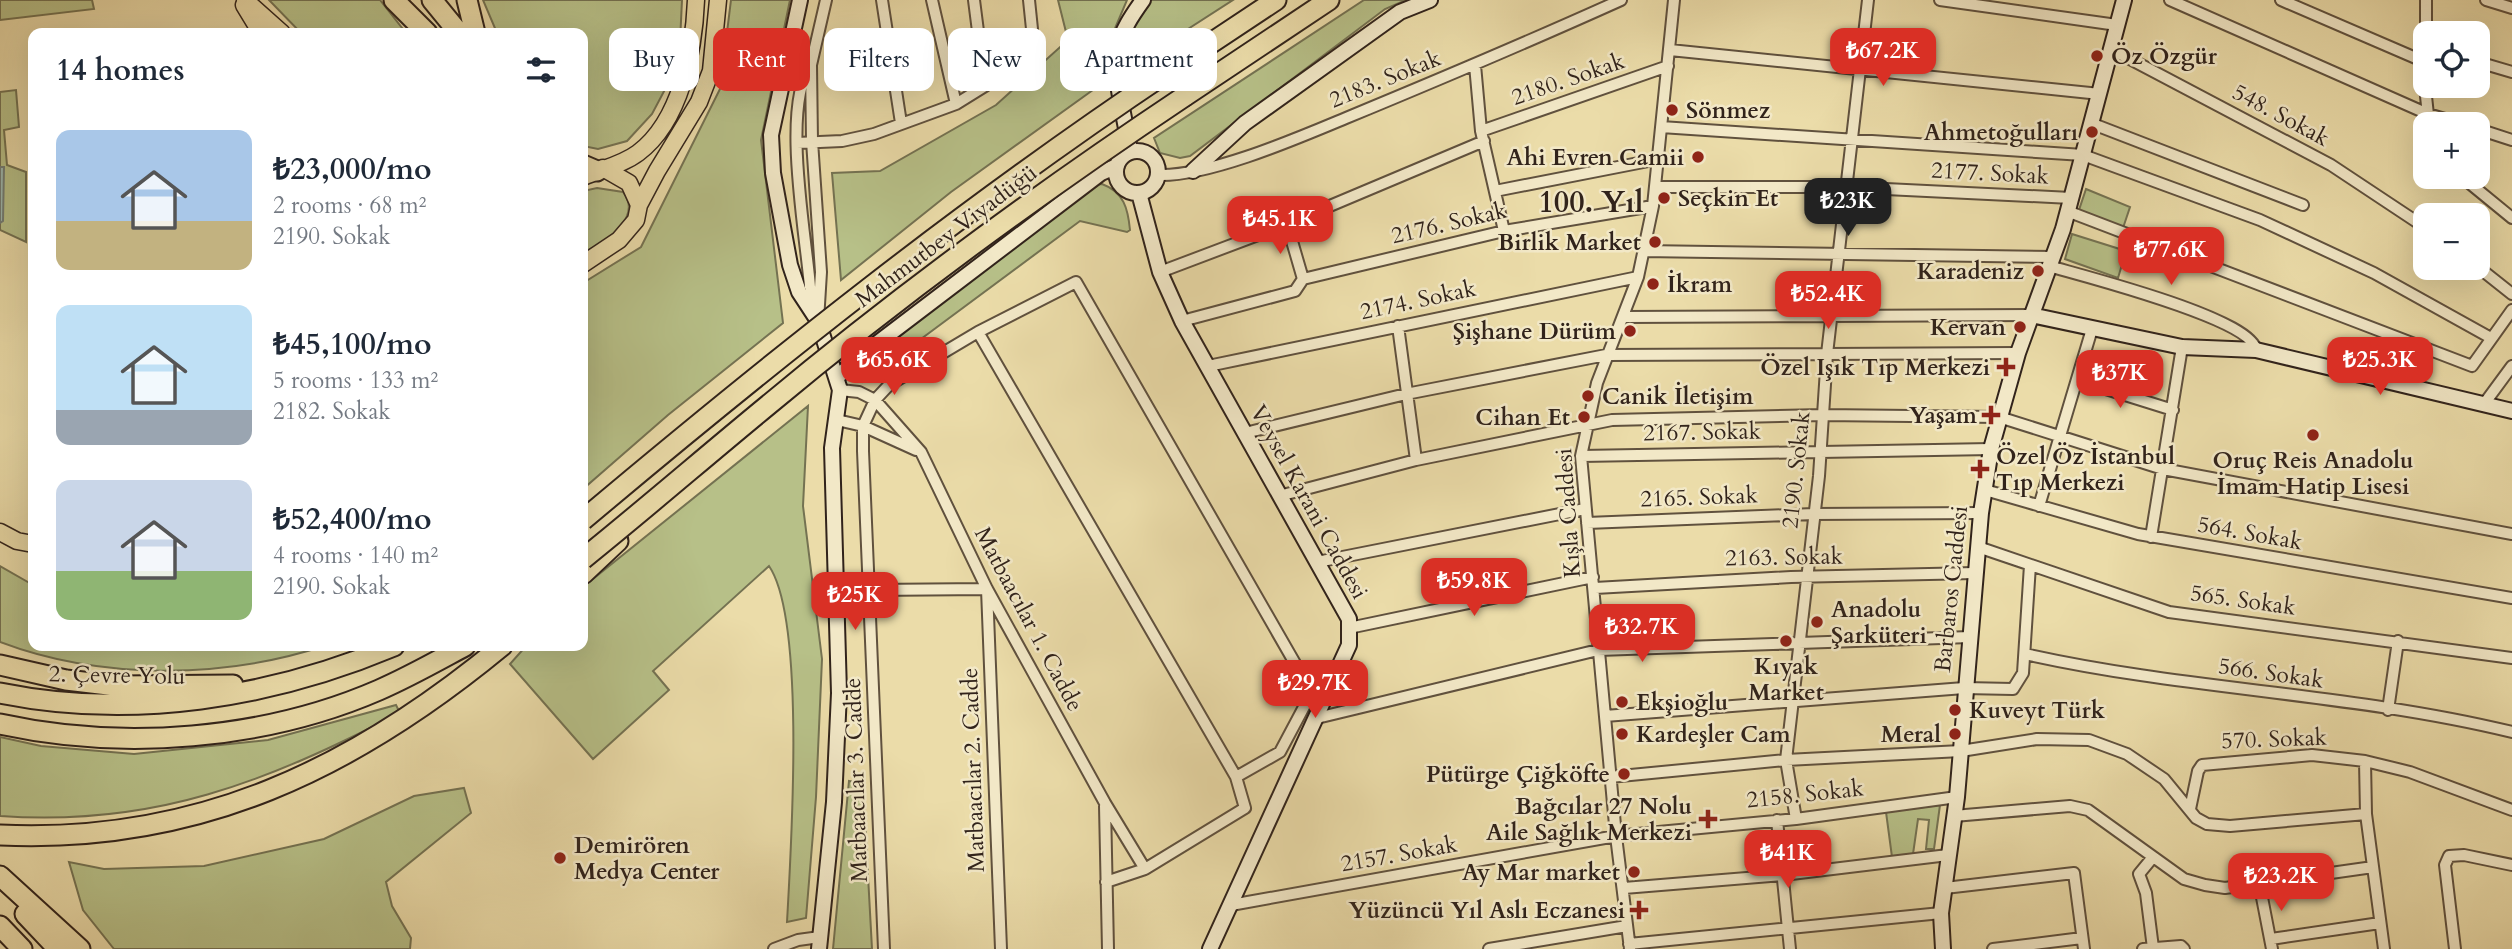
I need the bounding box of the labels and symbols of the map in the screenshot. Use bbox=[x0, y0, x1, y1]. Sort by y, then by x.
pin: ₺67.2K bbox=[1826, 28, 1940, 88]
place label: Öz Özgür bbox=[2111, 41, 2218, 72]
street label: 2183. Sokak bbox=[1325, 42, 1446, 115]
street label: 2180. Sokak bbox=[1507, 45, 1629, 113]
marker: Öz Özgür bbox=[2089, 48, 2105, 64]
street label: 548. Sokak bbox=[2227, 76, 2336, 154]
place label: Sönmez bbox=[1686, 95, 1770, 126]
marker: Sönmez bbox=[1664, 102, 1680, 118]
place label: Ahmetoğulları bbox=[1924, 117, 2078, 148]
marker: Ahmetoğulları bbox=[2084, 124, 2100, 140]
place label: Ahi Evren Camii bbox=[1507, 142, 1684, 173]
marker: Ahi Evren Camii bbox=[1690, 149, 1706, 165]
street label: 2177. Sokak bbox=[1930, 154, 2050, 192]
street label: Mahmutbey Viyadüğü bbox=[849, 157, 1043, 315]
pin: ₺23K bbox=[1807, 178, 1889, 238]
district label: 100. Yıl bbox=[1538, 182, 1644, 223]
place label: Seçkin Et bbox=[1678, 183, 1778, 214]
marker: Seçkin Et bbox=[1656, 190, 1672, 206]
street label: 2176. Sokak bbox=[1388, 195, 1510, 251]
pin: ₺45.1K bbox=[1223, 196, 1337, 256]
place label: Birlik Market bbox=[1498, 227, 1641, 258]
pin: ₺77.6K bbox=[2114, 228, 2228, 287]
marker: Birlik Market bbox=[1647, 234, 1663, 250]
place label: Karadeniz bbox=[1917, 256, 2024, 287]
marker: Karadeniz bbox=[2030, 263, 2046, 279]
place label: İkram bbox=[1667, 269, 1733, 300]
street label: 2174. Sokak bbox=[1357, 272, 1479, 327]
pin: ₺52.4K bbox=[1771, 272, 1885, 331]
marker: İkram bbox=[1645, 276, 1661, 292]
place label: Kervan bbox=[1930, 312, 2006, 343]
place label: Şişhane Dürüm bbox=[1453, 316, 1617, 347]
marker: Kervan bbox=[2012, 319, 2028, 335]
marker: Şişhane Dürüm bbox=[1622, 323, 1638, 339]
pin: ₺65.6K bbox=[837, 338, 951, 397]
pin: ₺25.3K bbox=[2323, 338, 2437, 397]
pin: ₺37K bbox=[2079, 350, 2161, 410]
place label: Özel Işık Tıp Merkezi bbox=[1760, 352, 1990, 383]
marker: Özel Işık Tıp Merkezi bbox=[1996, 357, 2016, 377]
place label: Canik İletişim bbox=[1602, 381, 1754, 412]
marker: Canik İletişim bbox=[1580, 388, 1596, 404]
street label: Veysel Karani Caddesi bbox=[1243, 399, 1375, 605]
place label: Yaşam bbox=[1909, 400, 1978, 431]
place label: Cihan Et bbox=[1475, 402, 1570, 433]
marker: Yaşam bbox=[1983, 407, 1999, 423]
marker: Cihan Et bbox=[1576, 409, 1592, 425]
street label: 2190. Sokak bbox=[1774, 409, 1818, 530]
street label: 2167. Sokak bbox=[1643, 415, 1762, 449]
marker: Oruç Reis Anadolu İmam Hatip Lisesi bbox=[2305, 427, 2321, 443]
place label: Özel Öz İstanbul Tıp Merkezi bbox=[1996, 441, 2175, 498]
place label: Oruç Reis Anadolu İmam Hatip Lisesi bbox=[2212, 445, 2414, 502]
street label: Kışla Caddesi bbox=[1548, 447, 1588, 579]
marker: Özel Öz İstanbul Tıp Merkezi bbox=[1970, 459, 1990, 479]
street label: 2165. Sokak bbox=[1640, 479, 1759, 515]
street label: Barbaros Caddesi bbox=[1927, 504, 1975, 674]
street label: 564. Sokak bbox=[2195, 509, 2306, 558]
street label: Matbaacılar 1. Cadde bbox=[967, 521, 1091, 717]
street label: 2163. Sokak bbox=[1725, 540, 1844, 574]
pin: ₺59.8K bbox=[1417, 558, 1531, 618]
pin: ₺25K bbox=[814, 572, 896, 632]
street label: 565. Sokak bbox=[2188, 577, 2298, 623]
place label: Anadolu Şarküteri bbox=[1831, 594, 1927, 651]
pin: ₺32.7K bbox=[1585, 604, 1699, 664]
marker: Anadolu Şarküteri bbox=[1809, 614, 1825, 630]
marker: Kıyak Market bbox=[1778, 633, 1794, 649]
street label: 566. Sokak bbox=[2216, 650, 2326, 696]
place label: Kıyak Market bbox=[1748, 651, 1824, 708]
street label: 2. Çevre Yolu bbox=[48, 658, 186, 692]
pin: ₺29.7K bbox=[1258, 660, 1372, 720]
street label: Matbaacılar 2. Cadde bbox=[954, 667, 992, 873]
street label: Matbaacılar 3. Cadde bbox=[837, 677, 875, 883]
place label: Ekşioğlu bbox=[1636, 687, 1728, 718]
marker: Ekşioğlu bbox=[1614, 694, 1630, 710]
place label: Kuveyt Türk bbox=[1969, 695, 2106, 726]
marker: Kuveyt Türk bbox=[1947, 702, 1963, 718]
place label: Kardeşler Cam bbox=[1636, 719, 1791, 750]
place label: Meral bbox=[1881, 719, 1941, 750]
street label: 570. Sokak bbox=[2221, 722, 2328, 756]
marker: Kardeşler Cam bbox=[1614, 726, 1630, 742]
marker: Meral bbox=[1947, 726, 1963, 742]
place label: Pütürge Çiğköfte bbox=[1426, 759, 1610, 790]
marker: Pütürge Çiğköfte bbox=[1616, 766, 1632, 782]
street label: 2158. Sokak bbox=[1745, 772, 1866, 816]
place label: Bağcılar 27 Nolu Aile Sağlık Merkezi bbox=[1486, 791, 1692, 848]
marker: Bağcılar 27 Nolu Aile Sağlık Merkezi bbox=[1698, 809, 1718, 829]
street label: 2157. Sokak bbox=[1338, 828, 1460, 879]
place label: Demirören Medya Center bbox=[574, 830, 720, 887]
pin: ₺41K bbox=[1747, 830, 1829, 890]
marker: Demirören Medya Center bbox=[552, 850, 568, 866]
pin: ₺23.2K bbox=[2224, 853, 2338, 913]
place label: Ay Mar market bbox=[1462, 857, 1620, 888]
marker: Ay Mar market bbox=[1626, 864, 1642, 880]
place label: Yüzüncü Yıl Aslı Eczanesi bbox=[1348, 895, 1625, 926]
marker: Yüzüncü Yıl Aslı Eczanesi bbox=[1631, 902, 1647, 918]

